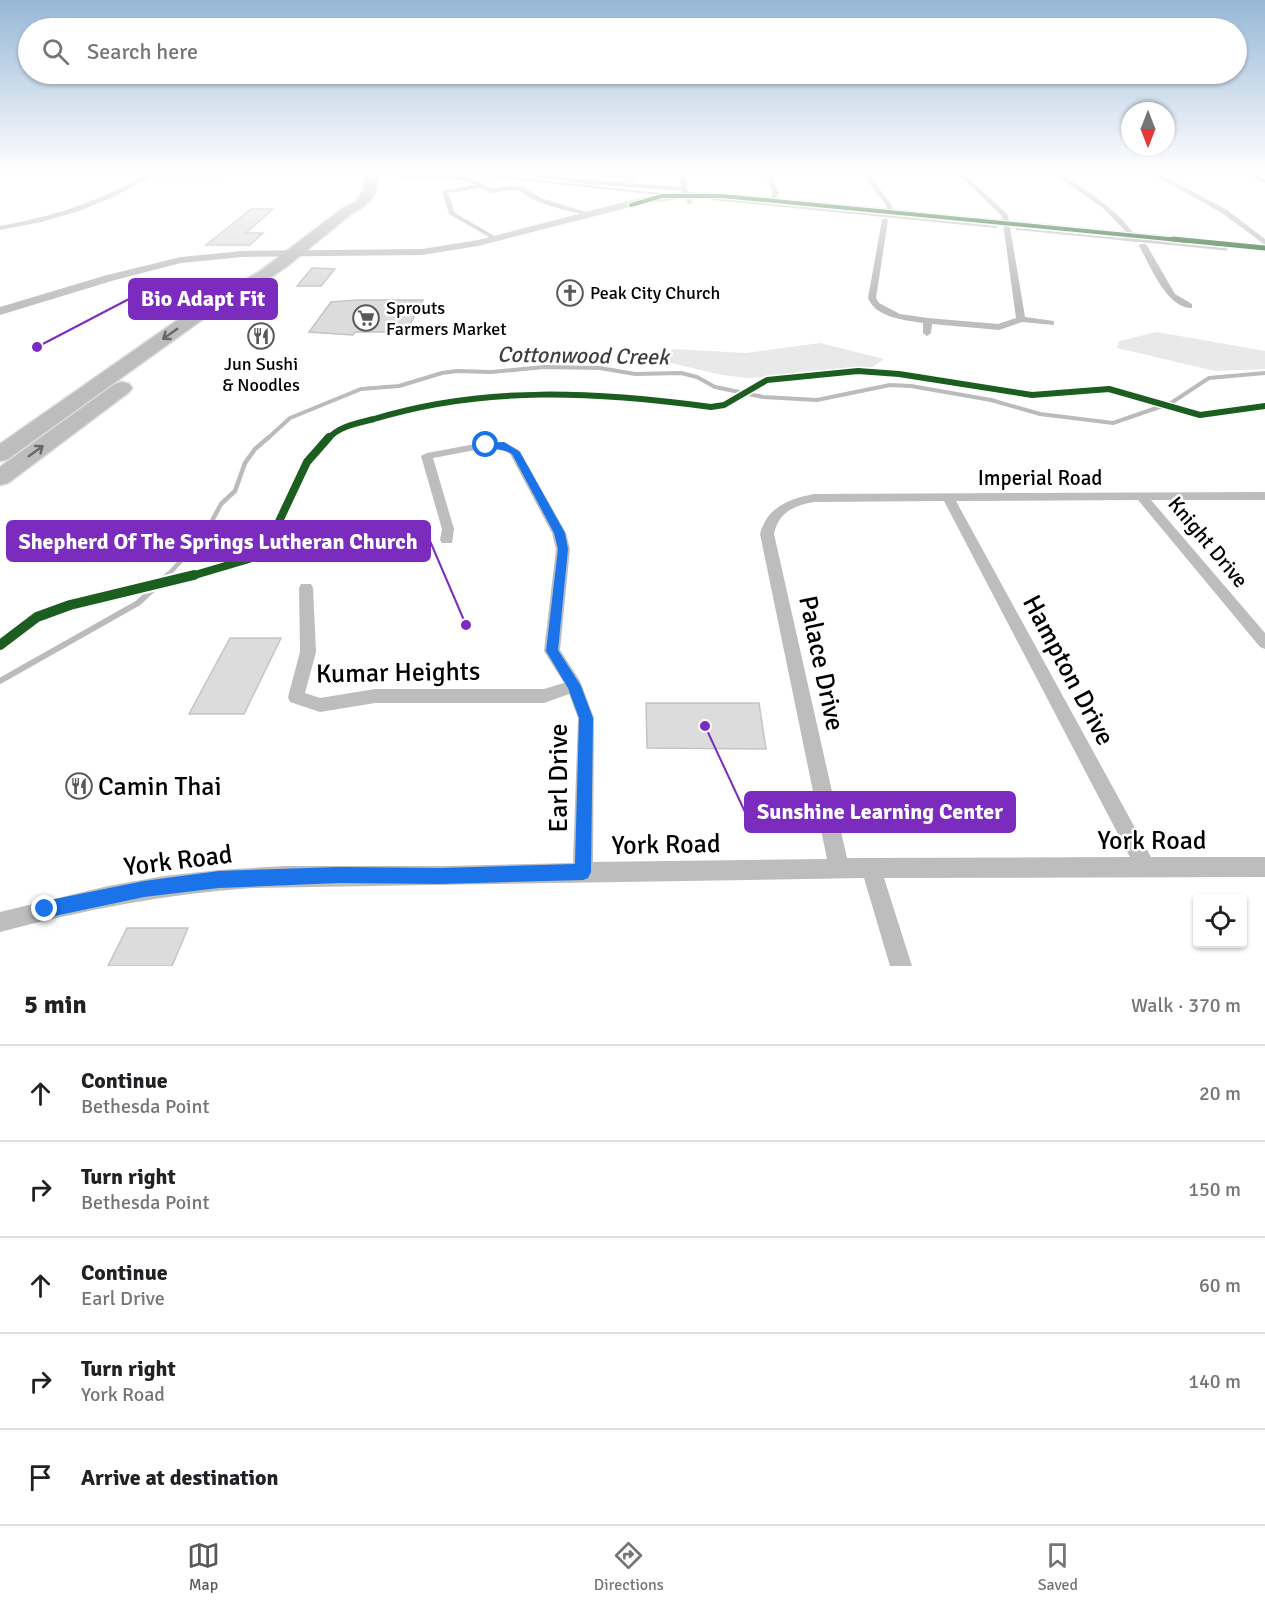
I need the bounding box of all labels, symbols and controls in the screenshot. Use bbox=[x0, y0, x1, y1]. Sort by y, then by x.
search box bbox=[18, 18, 1247, 84]
icon: search bbox=[39, 35, 72, 68]
text: Search here bbox=[87, 38, 198, 65]
north arrow bbox=[1121, 102, 1175, 156]
church icon: Peak City Church bbox=[555, 278, 585, 308]
callout: Bio Adapt Fit bbox=[129, 279, 277, 319]
place label: Peak City Church bbox=[590, 282, 720, 304]
text: Bio Adapt Fit bbox=[141, 285, 265, 312]
place label: Sprouts Farmers Market bbox=[386, 297, 507, 340]
supermarket icon: Sprouts Farmers Market bbox=[351, 303, 381, 333]
restaurant icon: Jun Sushi & Noodles bbox=[246, 321, 276, 351]
one-way arrow bbox=[163, 327, 179, 340]
water label: Cottonwood Creek bbox=[497, 341, 671, 371]
place label: Jun Sushi & Noodles bbox=[222, 353, 300, 396]
route start bbox=[472, 431, 498, 457]
one-way arrow bbox=[27, 445, 43, 458]
street label: Imperial Road bbox=[978, 465, 1102, 491]
street label: Knight Drive bbox=[1162, 491, 1254, 593]
callout: Shepherd Of The Springs Lutheran Church bbox=[7, 521, 430, 561]
text: Shepherd Of The Springs Lutheran Church bbox=[18, 528, 418, 555]
street label: Hampton Drive bbox=[1015, 590, 1121, 751]
street label: Palace Drive bbox=[791, 593, 851, 734]
street label: Kumar Heights bbox=[316, 656, 480, 690]
street label: Earl Drive bbox=[543, 724, 575, 832]
restaurant icon: Camin Thai bbox=[64, 771, 94, 801]
place label: Camin Thai bbox=[98, 771, 222, 803]
callout: Sunshine Learning Center bbox=[745, 792, 1015, 832]
text: Sunshine Learning Center bbox=[757, 798, 1003, 825]
street label: York Road bbox=[1097, 825, 1207, 857]
street label: York Road bbox=[611, 828, 721, 862]
street label: York Road bbox=[122, 838, 234, 884]
map controls bbox=[1193, 894, 1247, 948]
button: locate bbox=[1193, 894, 1247, 948]
route end bbox=[31, 895, 57, 921]
text: 5 min bbox=[24, 989, 87, 1021]
text: Walk · 370 m bbox=[1131, 993, 1241, 1018]
text: Continue bbox=[81, 1067, 168, 1094]
icon: ahead bbox=[24, 1077, 57, 1110]
text: 20 m bbox=[1199, 1081, 1241, 1106]
text: Bethesda Point bbox=[81, 1094, 209, 1119]
text: Turn right bbox=[81, 1163, 176, 1190]
icon: right bbox=[24, 1173, 57, 1206]
text: 150 m bbox=[1188, 1177, 1241, 1202]
text: Bethesda Point bbox=[81, 1190, 209, 1215]
text: Continue bbox=[81, 1259, 168, 1286]
icon: ahead bbox=[24, 1269, 57, 1302]
text: 60 m bbox=[1199, 1273, 1241, 1298]
text: Earl Drive bbox=[81, 1286, 165, 1311]
text: Turn right bbox=[81, 1355, 176, 1382]
icon: right bbox=[24, 1365, 57, 1398]
text: 140 m bbox=[1188, 1369, 1241, 1394]
text: York Road bbox=[81, 1382, 165, 1407]
icon: arrive bbox=[24, 1461, 57, 1494]
text: Arrive at destination bbox=[81, 1464, 278, 1491]
tab: Map bbox=[187, 1539, 220, 1595]
tab: Directions bbox=[594, 1539, 664, 1595]
tab: Saved bbox=[1038, 1539, 1078, 1595]

